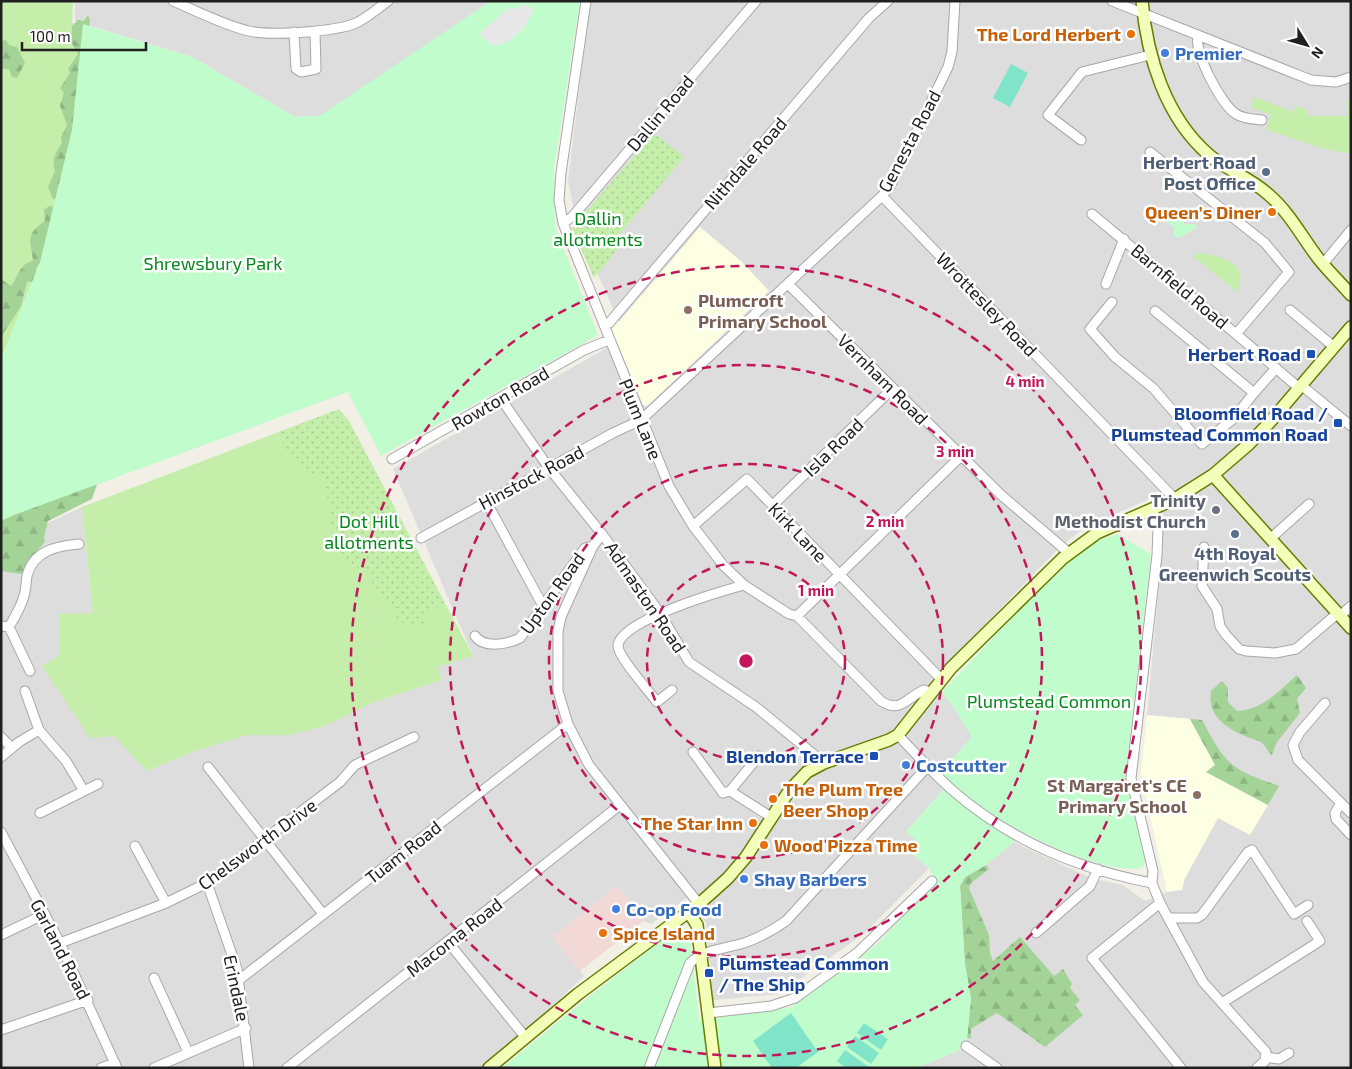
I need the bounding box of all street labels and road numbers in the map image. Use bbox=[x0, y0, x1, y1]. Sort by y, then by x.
street label: Dallin Road bbox=[622, 70, 698, 156]
street label: Genesta Road bbox=[873, 86, 945, 196]
street label: Nithdale Road bbox=[699, 112, 791, 214]
street label: Barnfield Road bbox=[1127, 239, 1233, 333]
street label: Wrottesley Road bbox=[932, 247, 1042, 361]
street label: Vernham Road bbox=[833, 329, 933, 429]
street label: Rowton Road bbox=[447, 361, 553, 435]
street label: Plum Lane bbox=[615, 375, 667, 463]
street label: Isla Road bbox=[799, 413, 867, 481]
street label: Hinstock Road bbox=[474, 440, 588, 514]
street label: Kirk Lane bbox=[764, 498, 832, 566]
street label: Admaston Road bbox=[601, 537, 691, 657]
street label: Upton Road bbox=[515, 548, 589, 638]
street label: Chelsworth Drive bbox=[193, 794, 321, 894]
street label: Tuam Road bbox=[361, 816, 445, 888]
street label: Macoma Road bbox=[402, 893, 506, 981]
street label: Garland Road bbox=[26, 895, 96, 1003]
street label: Erindale bbox=[219, 953, 255, 1023]

